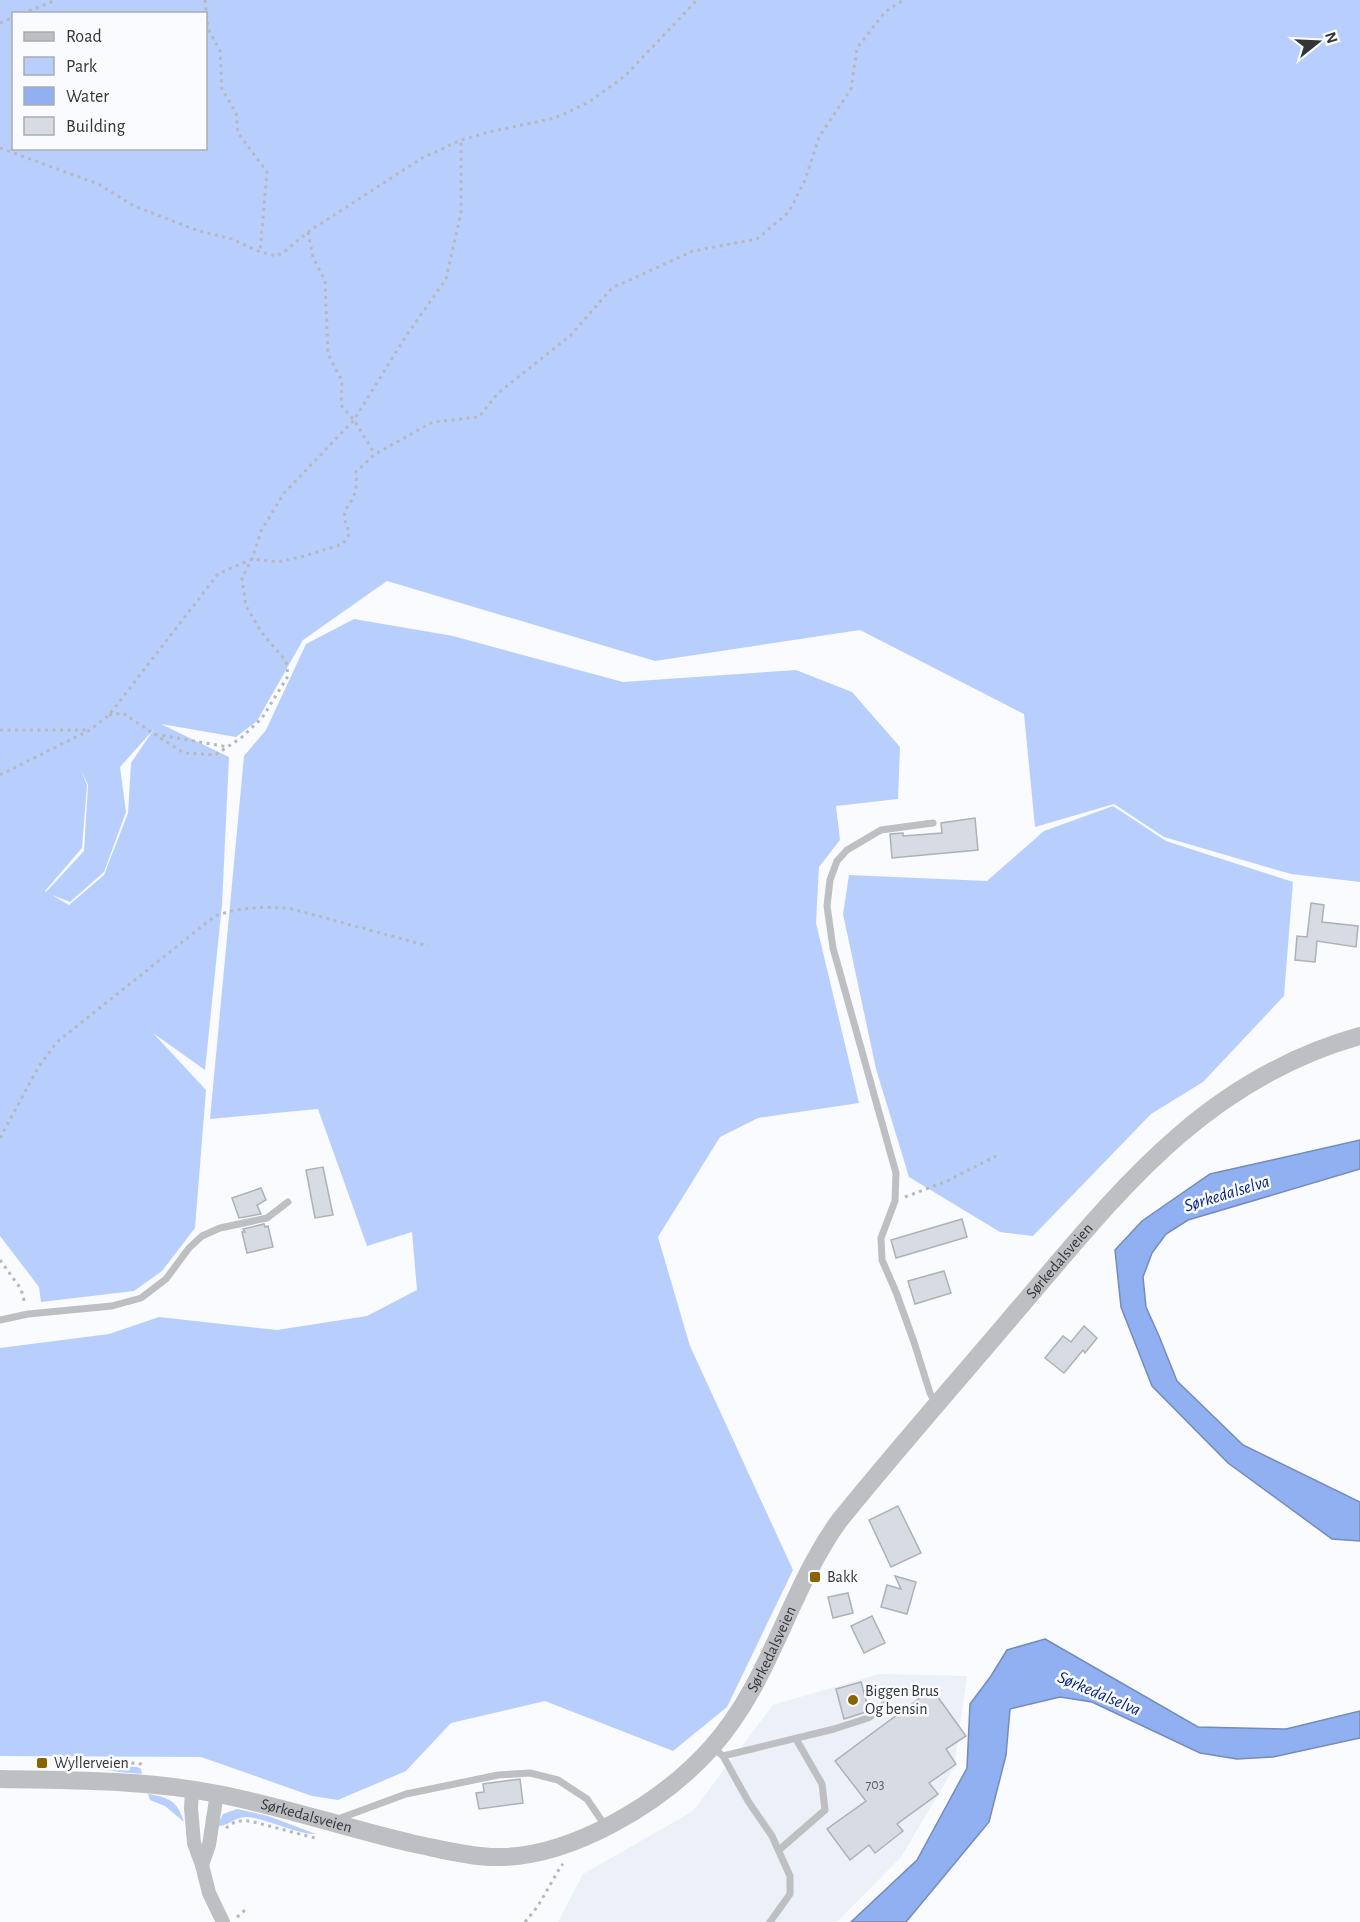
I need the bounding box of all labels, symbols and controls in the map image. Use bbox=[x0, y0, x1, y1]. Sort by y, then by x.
legend bbox=[12, 12, 207, 150]
north arrow bbox=[1288, 12, 1348, 72]
text: Road bbox=[66, 28, 102, 46]
text: N bbox=[1322, 30, 1341, 45]
text: Park bbox=[66, 58, 98, 76]
text: Water bbox=[66, 88, 109, 106]
text: Building bbox=[66, 118, 126, 136]
water label: Sørkedalselva bbox=[1182, 1172, 1272, 1216]
street label: Sørkedalsveien bbox=[1023, 1220, 1096, 1302]
place label: Bakk bbox=[827, 1569, 858, 1585]
marker: Bakk bbox=[808, 1570, 822, 1584]
street label: Sørkedalsveien bbox=[744, 1604, 799, 1695]
water label: Sørkedalselva bbox=[1055, 1668, 1143, 1720]
place label: Biggen Brus Og bensin bbox=[865, 1683, 939, 1717]
marker: Biggen Brus Og bensin bbox=[846, 1693, 860, 1707]
place label: Wyllerveien bbox=[54, 1755, 129, 1772]
marker: Wyllerveien bbox=[35, 1756, 49, 1770]
house number: 703 bbox=[866, 1778, 885, 1792]
street label: Sørkedalsveien bbox=[259, 1796, 354, 1836]

